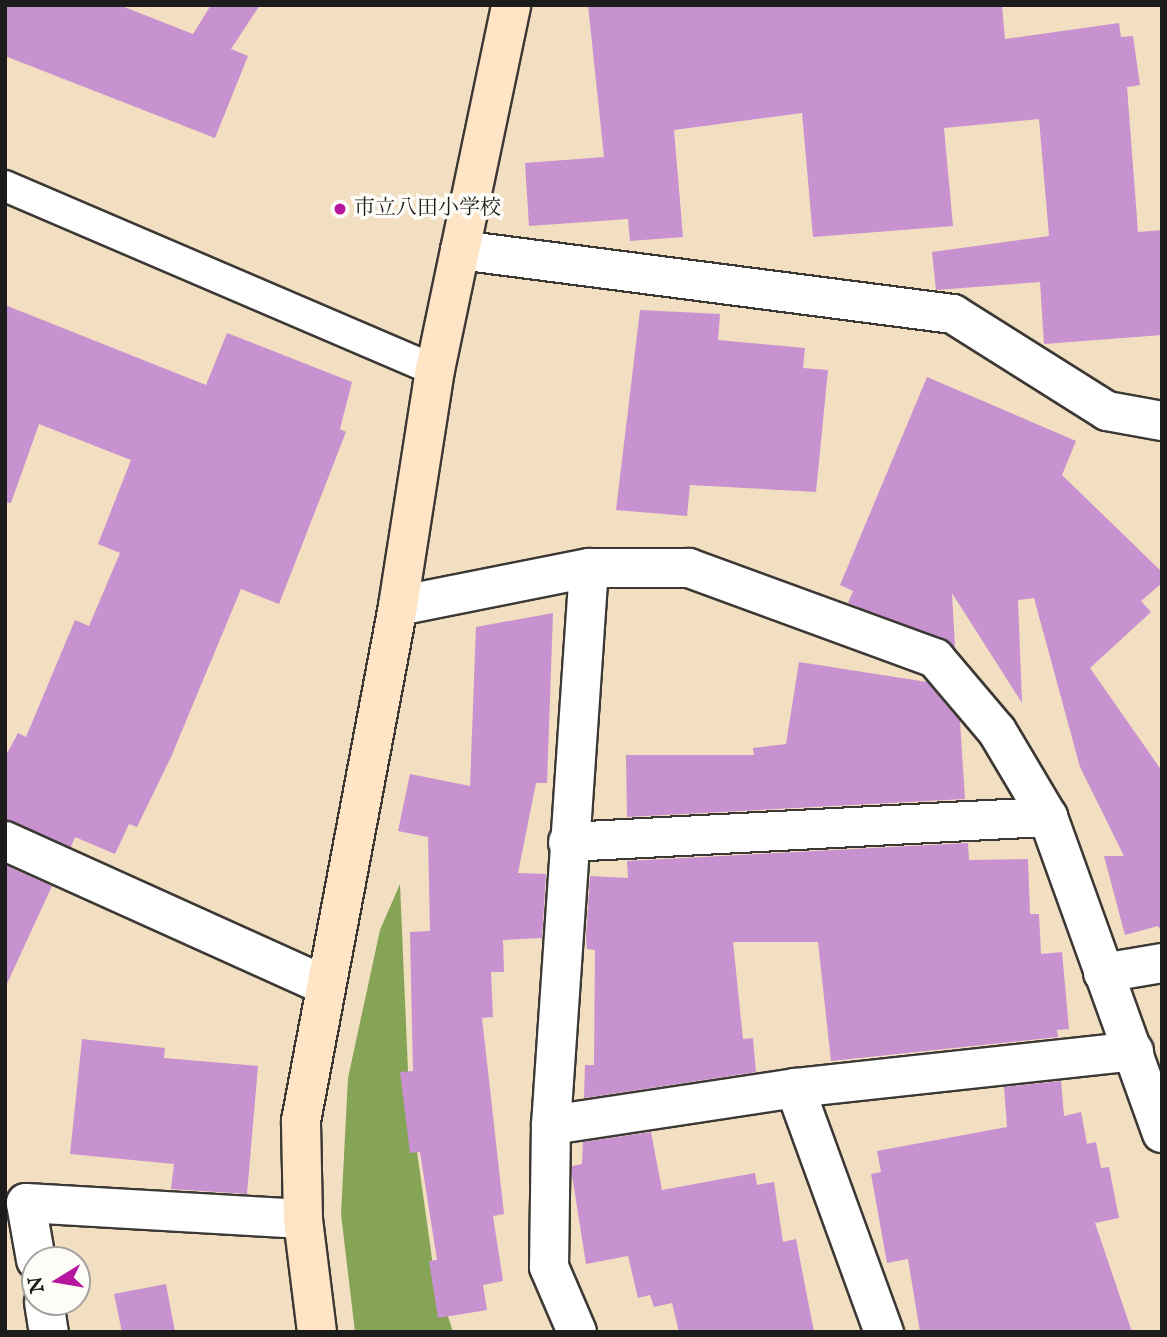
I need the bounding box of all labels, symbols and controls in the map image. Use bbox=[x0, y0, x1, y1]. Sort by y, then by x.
place label: 市立八田小学校 bbox=[354, 196, 501, 222]
marker: 市立八田小学校 bbox=[332, 201, 348, 217]
north arrow bbox=[21, 1246, 91, 1316]
text: N bbox=[24, 1274, 51, 1295]

